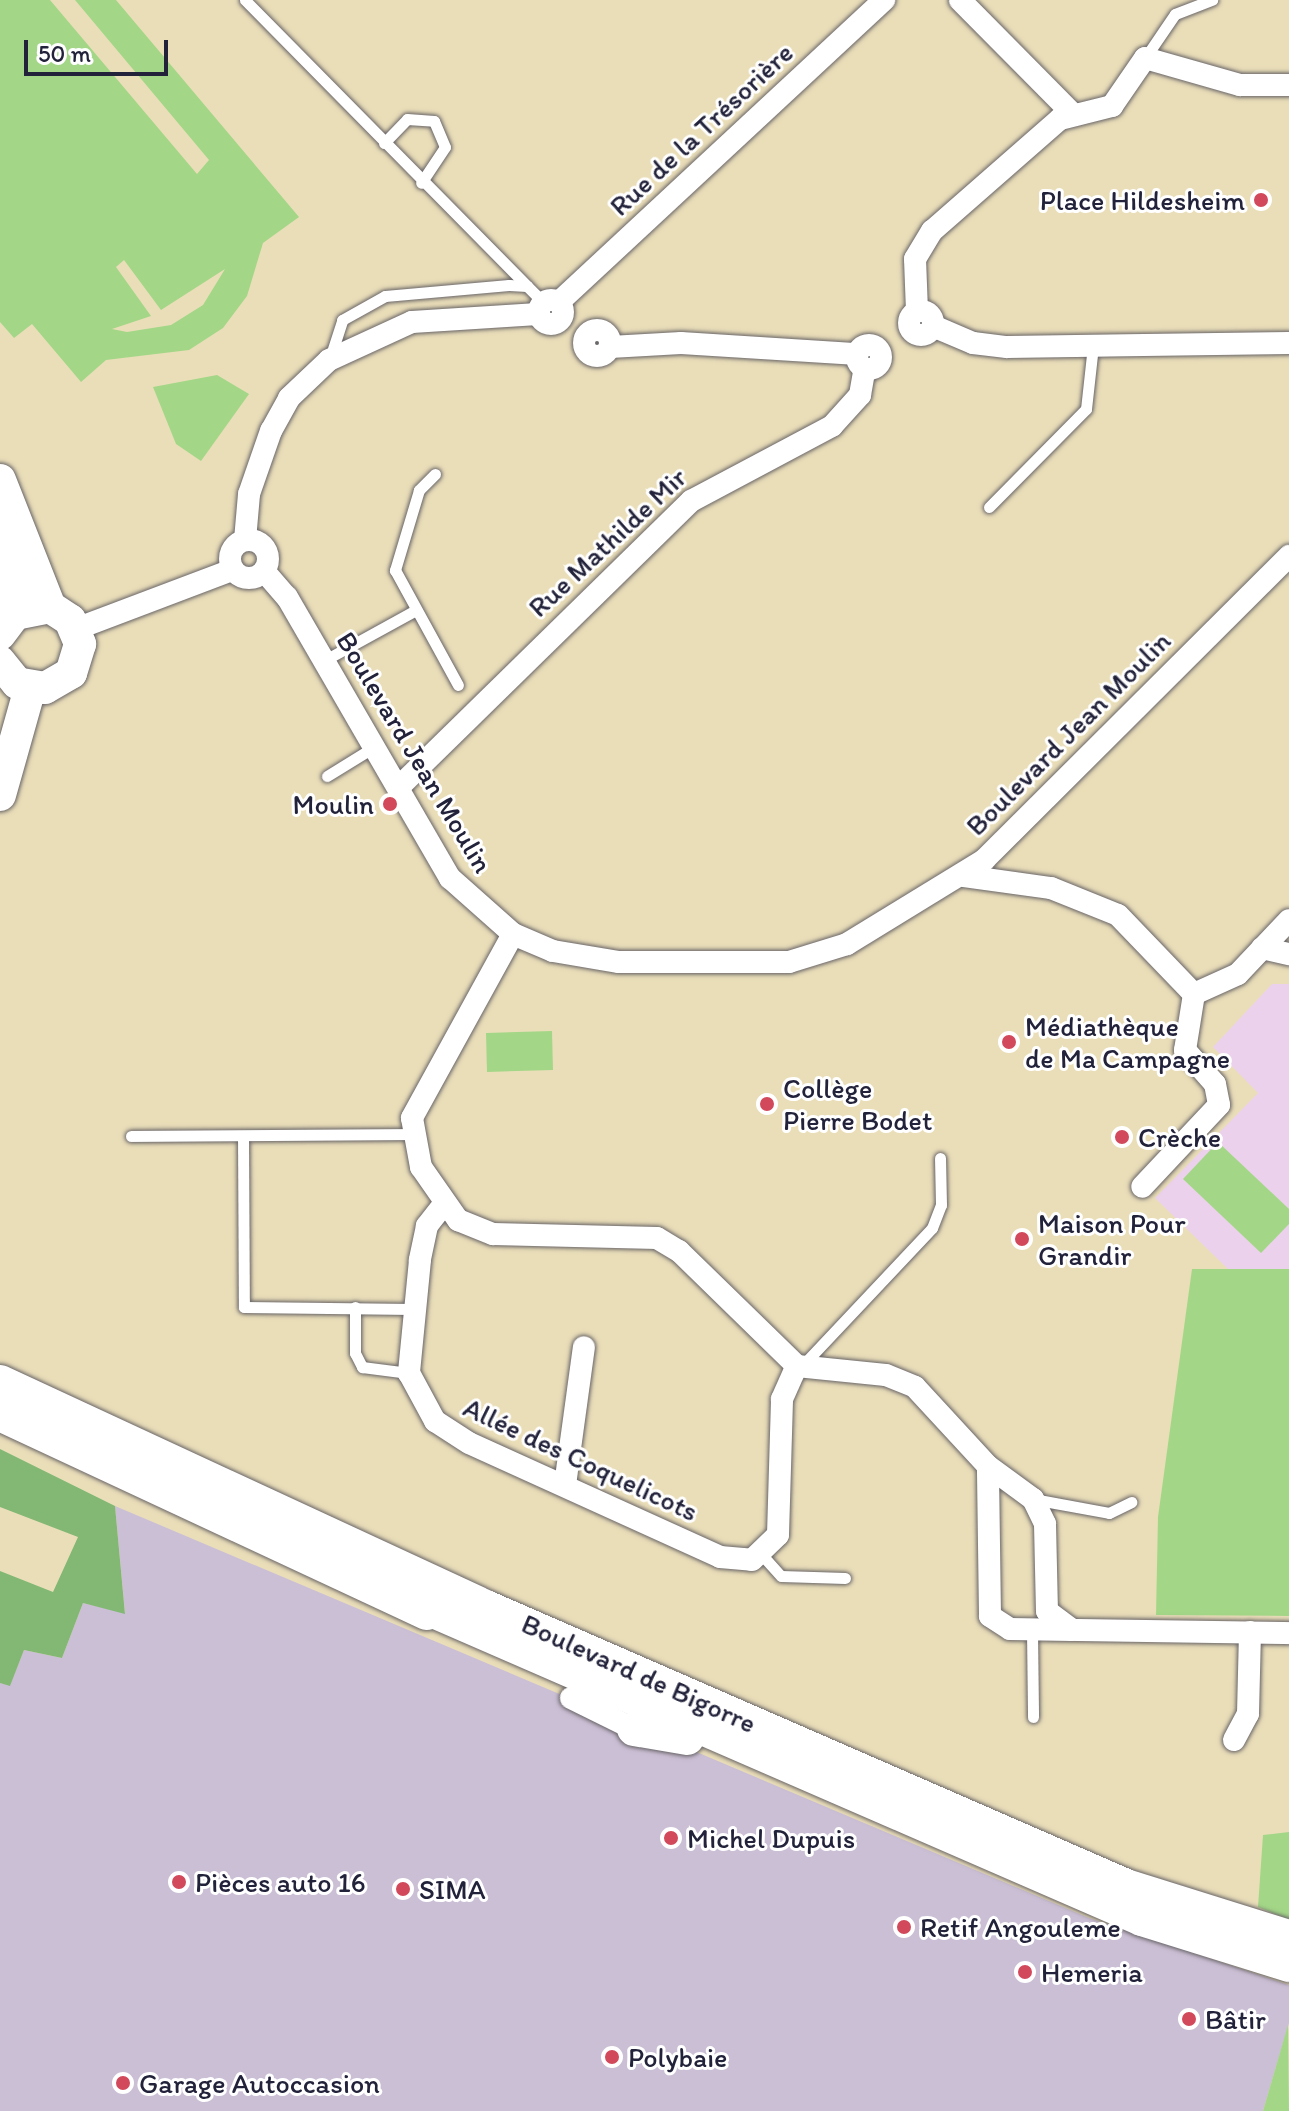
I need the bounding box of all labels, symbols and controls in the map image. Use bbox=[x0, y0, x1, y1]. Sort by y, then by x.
scale bar bbox=[28, 24, 172, 74]
street label: Rue de la Trésorière bbox=[603, 36, 799, 222]
text: 50 m bbox=[38, 39, 91, 68]
place label: Place Hildesheim bbox=[1041, 183, 1245, 217]
marker: Place Hildesheim bbox=[1252, 191, 1270, 209]
street label: Rue Mathilde Mir bbox=[521, 460, 693, 624]
street label: Boulevard Jean Moulin bbox=[959, 624, 1177, 842]
street label: Boulevard Jean Moulin bbox=[330, 626, 500, 878]
place label: Moulin bbox=[292, 787, 374, 821]
marker: Moulin bbox=[381, 795, 399, 813]
place label: Médiathèque de Ma Campagne bbox=[1025, 1009, 1230, 1075]
marker: Médiathèque de Ma Campagne bbox=[1000, 1033, 1018, 1051]
place label: Collège Pierre Bodet bbox=[783, 1071, 933, 1137]
marker: Collège Pierre Bodet bbox=[758, 1095, 776, 1113]
place label: Crèche bbox=[1138, 1120, 1221, 1154]
marker: Crèche bbox=[1113, 1128, 1131, 1146]
place label: Maison Pour Grandir bbox=[1038, 1206, 1186, 1272]
marker: Maison Pour Grandir bbox=[1013, 1230, 1031, 1248]
street label: Allée des Coquelicots bbox=[458, 1390, 704, 1528]
street label: Boulevard de Bigorre bbox=[516, 1606, 762, 1740]
place label: Michel Dupuis bbox=[687, 1821, 855, 1855]
marker: Michel Dupuis bbox=[662, 1829, 680, 1847]
place label: Pièces auto 16 bbox=[195, 1865, 365, 1899]
place label: SIMA bbox=[419, 1872, 486, 1906]
marker: Pièces auto 16 bbox=[170, 1873, 188, 1891]
marker: SIMA bbox=[394, 1880, 412, 1898]
place label: Retif Angouleme bbox=[920, 1910, 1121, 1944]
marker: Retif Angouleme bbox=[895, 1918, 913, 1936]
place label: Hemeria bbox=[1041, 1955, 1143, 1989]
marker: Hemeria bbox=[1016, 1963, 1034, 1981]
place label: Bâtir bbox=[1205, 2002, 1266, 2036]
marker: Bâtir bbox=[1180, 2010, 1198, 2028]
place label: Polybaie bbox=[628, 2040, 727, 2074]
marker: Polybaie bbox=[603, 2048, 621, 2066]
place label: Garage Autoccasion bbox=[139, 2066, 379, 2100]
marker: Garage Autoccasion bbox=[114, 2074, 132, 2092]

